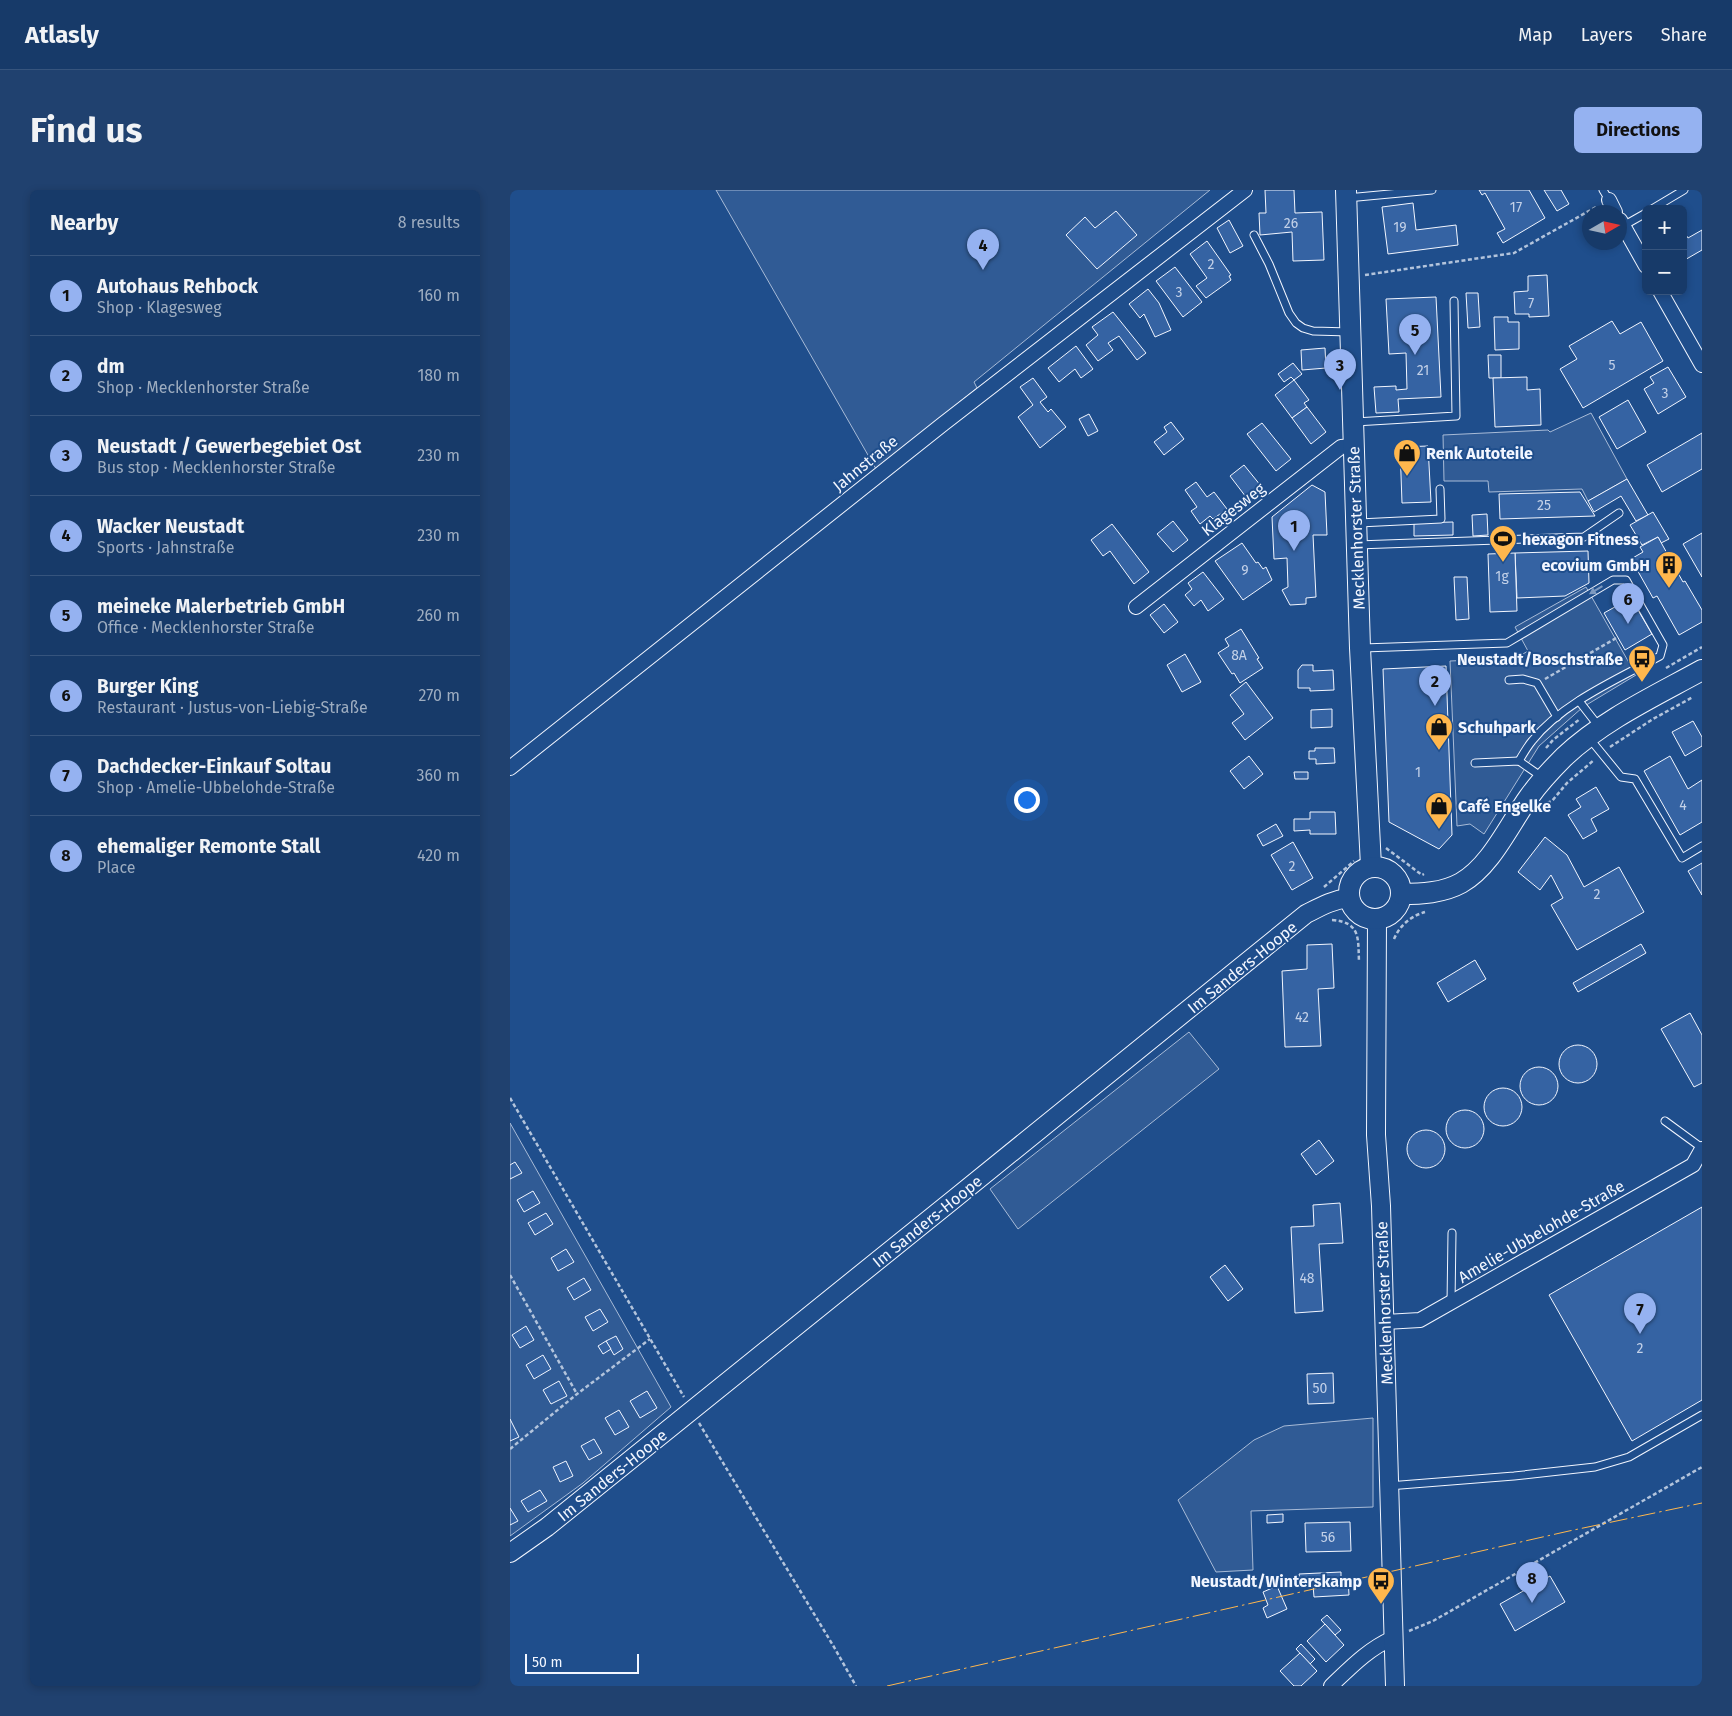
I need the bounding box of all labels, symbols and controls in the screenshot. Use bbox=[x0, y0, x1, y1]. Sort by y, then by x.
text: Atlasly bbox=[25, 21, 99, 49]
text: Map bbox=[1518, 24, 1553, 46]
text: Layers bbox=[1581, 24, 1633, 46]
text: Share bbox=[1661, 24, 1707, 46]
button: Directions bbox=[1574, 107, 1702, 153]
text: Find us bbox=[30, 109, 142, 151]
house number: 17 bbox=[1510, 199, 1522, 216]
north arrow bbox=[1582, 205, 1627, 250]
map controls bbox=[1642, 205, 1687, 295]
button: + bbox=[1642, 205, 1687, 250]
text: Nearby bbox=[50, 210, 118, 236]
text: 8 results bbox=[398, 213, 460, 232]
house number: 26 bbox=[1284, 215, 1298, 232]
house number: 19 bbox=[1393, 219, 1407, 236]
pin: 4 bbox=[967, 229, 999, 270]
button: − bbox=[1642, 250, 1687, 295]
house number: 2 bbox=[1208, 256, 1215, 273]
text: Autohaus Rehbock bbox=[97, 275, 258, 298]
house number: 3 bbox=[1176, 284, 1183, 301]
text: 1 bbox=[62, 286, 70, 305]
text: 160 m bbox=[418, 286, 460, 305]
house number: 7 bbox=[1528, 295, 1534, 312]
text: Shop · Klagesweg bbox=[97, 298, 222, 317]
pin: 5 bbox=[1399, 314, 1431, 355]
pin: 3 bbox=[1324, 349, 1356, 390]
text: dm bbox=[97, 355, 124, 378]
house number: 5 bbox=[1608, 357, 1616, 374]
house number: 21 bbox=[1417, 362, 1429, 379]
text: 2 bbox=[62, 366, 70, 385]
text: 180 m bbox=[417, 366, 460, 385]
text: Shop · Mecklenhorster Straße bbox=[97, 378, 310, 397]
house number: 3 bbox=[1662, 385, 1669, 402]
street label: Jahnstraße bbox=[829, 431, 902, 495]
text: Neustadt / Gewerbegebiet Ost bbox=[97, 435, 361, 458]
shop icon: Renk Autoteile bbox=[1392, 438, 1422, 477]
place label: Renk Autoteile bbox=[1426, 444, 1533, 463]
text: 3 bbox=[62, 446, 70, 465]
text: 230 m bbox=[417, 446, 460, 465]
street label: Mecklenhorster Straße bbox=[1344, 446, 1369, 610]
text: Bus stop · Mecklenhorster Straße bbox=[97, 458, 335, 477]
street label: Klagesweg bbox=[1198, 478, 1269, 540]
house number: 25 bbox=[1537, 497, 1551, 514]
pin: 1 bbox=[1278, 510, 1310, 551]
text: Wacker Neustadt bbox=[97, 515, 244, 538]
sports icon: hexagon Fitness bbox=[1488, 524, 1518, 563]
text: 4 bbox=[61, 526, 71, 545]
text: 230 m bbox=[417, 526, 460, 545]
place label: hexagon Fitness bbox=[1522, 530, 1639, 549]
text: Sports · Jahnstraße bbox=[97, 538, 234, 557]
building icon: ecovium GmbH bbox=[1654, 550, 1684, 589]
place label: ecovium GmbH bbox=[1541, 556, 1650, 575]
house number: 9 bbox=[1241, 562, 1249, 579]
house number: 1g bbox=[1495, 568, 1509, 585]
pin: 6 bbox=[1612, 583, 1644, 624]
one-way arrow bbox=[1590, 586, 1603, 595]
text: meineke Malerbetrieb GmbH bbox=[97, 595, 345, 618]
text: 5 bbox=[62, 606, 70, 625]
text: 260 m bbox=[417, 606, 460, 625]
text: Office · Mecklenhorster Straße bbox=[97, 618, 315, 637]
bus stop icon: Neustadt/Boschstraße bbox=[1627, 644, 1657, 683]
house number: 8A bbox=[1231, 647, 1247, 664]
place label: Neustadt/Boschstraße bbox=[1457, 650, 1623, 669]
pin: 2 bbox=[1419, 665, 1451, 706]
text: Burger King bbox=[97, 675, 198, 698]
text: 6 bbox=[61, 686, 71, 705]
text: 270 m bbox=[418, 686, 460, 705]
text: Restaurant · Justus-von-Liebig-Straße bbox=[97, 698, 368, 717]
shop icon: Schuhpark bbox=[1424, 712, 1454, 751]
place label: Schuhpark bbox=[1458, 718, 1536, 737]
text: Dachdecker-Einkauf Soltau bbox=[97, 755, 331, 778]
house number: 1 bbox=[1415, 764, 1421, 781]
text: 7 bbox=[62, 766, 70, 785]
text: 360 m bbox=[417, 766, 460, 785]
text: Shop · Amelie-Ubbelohde-Straße bbox=[97, 778, 335, 797]
your location bbox=[1014, 787, 1040, 813]
shop icon: Café Engelke bbox=[1424, 791, 1454, 830]
place label: Café Engelke bbox=[1458, 797, 1551, 816]
house number: 4 bbox=[1679, 797, 1687, 814]
text: ehemaliger Remonte Stall bbox=[97, 835, 320, 858]
text: 8 bbox=[61, 846, 71, 865]
text: 420 m bbox=[417, 846, 460, 865]
text: Place bbox=[97, 858, 136, 877]
house number: 2 bbox=[1289, 858, 1296, 875]
house number: 2 bbox=[1594, 886, 1601, 903]
street label: Im Sanders-Hoope bbox=[1184, 917, 1301, 1017]
house number: 42 bbox=[1295, 1009, 1309, 1026]
street label: Im Sanders-Hoope bbox=[869, 1171, 986, 1271]
street label: Amelie-Ubbelohde-Straße bbox=[1455, 1176, 1628, 1287]
street label: Mecklenhorster Straße bbox=[1372, 1221, 1397, 1385]
house number: 48 bbox=[1299, 1270, 1315, 1287]
pin: 7 bbox=[1624, 1293, 1656, 1334]
house number: 2 bbox=[1637, 1340, 1644, 1357]
house number: 50 bbox=[1313, 1380, 1328, 1397]
street label: Im Sanders-Hoope bbox=[554, 1425, 671, 1525]
house number: 56 bbox=[1321, 1529, 1335, 1546]
pin: 8 bbox=[1516, 1562, 1548, 1603]
bus stop icon: Neustadt/Winterskamp bbox=[1366, 1566, 1396, 1605]
place label: Neustadt/Winterskamp bbox=[1190, 1572, 1362, 1591]
scale bar bbox=[525, 1651, 639, 1674]
text: 50 m bbox=[532, 1654, 563, 1671]

